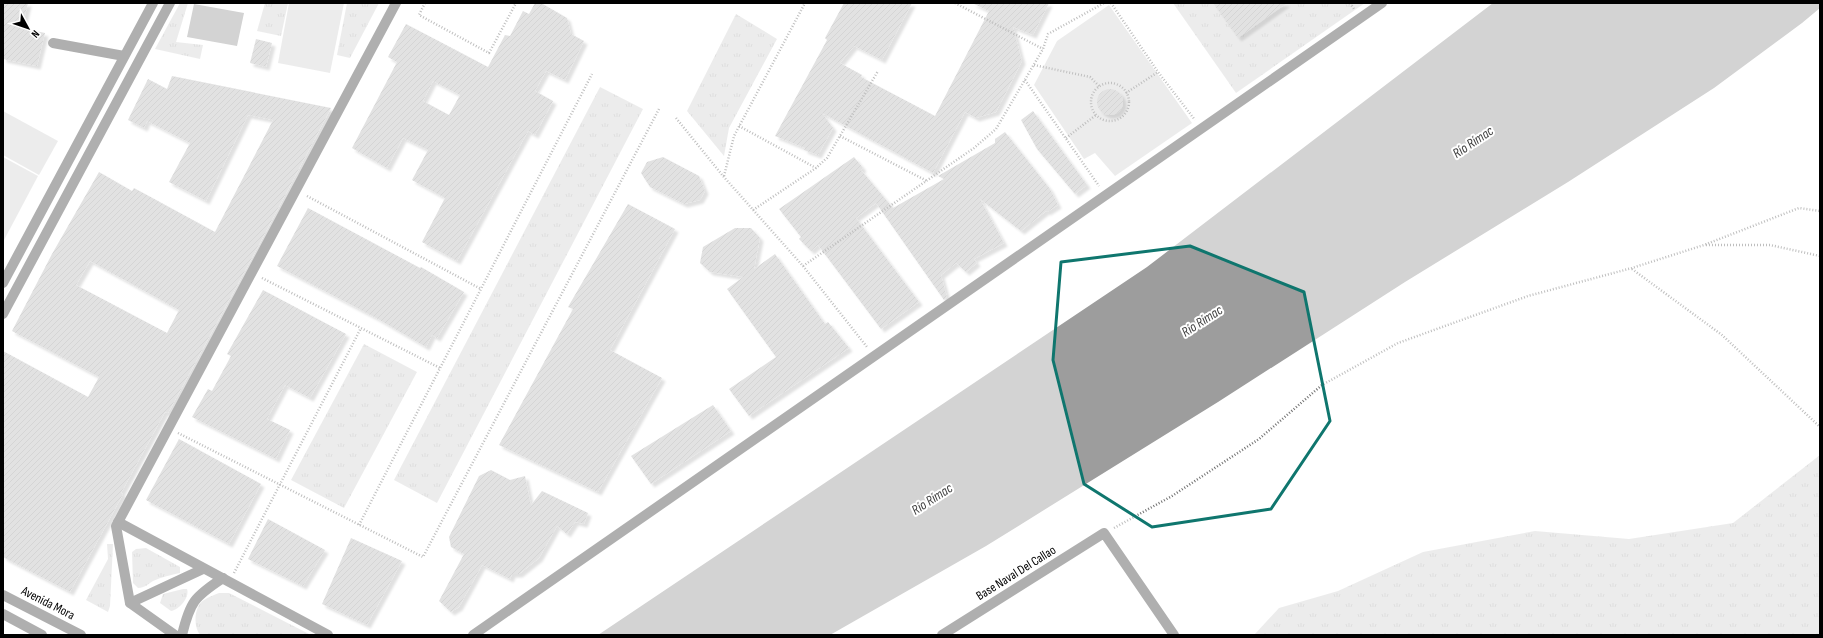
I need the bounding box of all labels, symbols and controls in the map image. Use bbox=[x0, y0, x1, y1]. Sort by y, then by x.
north arrow bbox=[8, 8, 48, 48]
text: N bbox=[28, 28, 42, 41]
water label: Río Rímac bbox=[1449, 122, 1497, 162]
water label: Río Rímac bbox=[1178, 301, 1226, 341]
water label: Río Rímac bbox=[908, 479, 956, 519]
street label: Base Naval Del Callao bbox=[973, 542, 1059, 604]
street label: Avenida Mora bbox=[18, 582, 77, 623]

